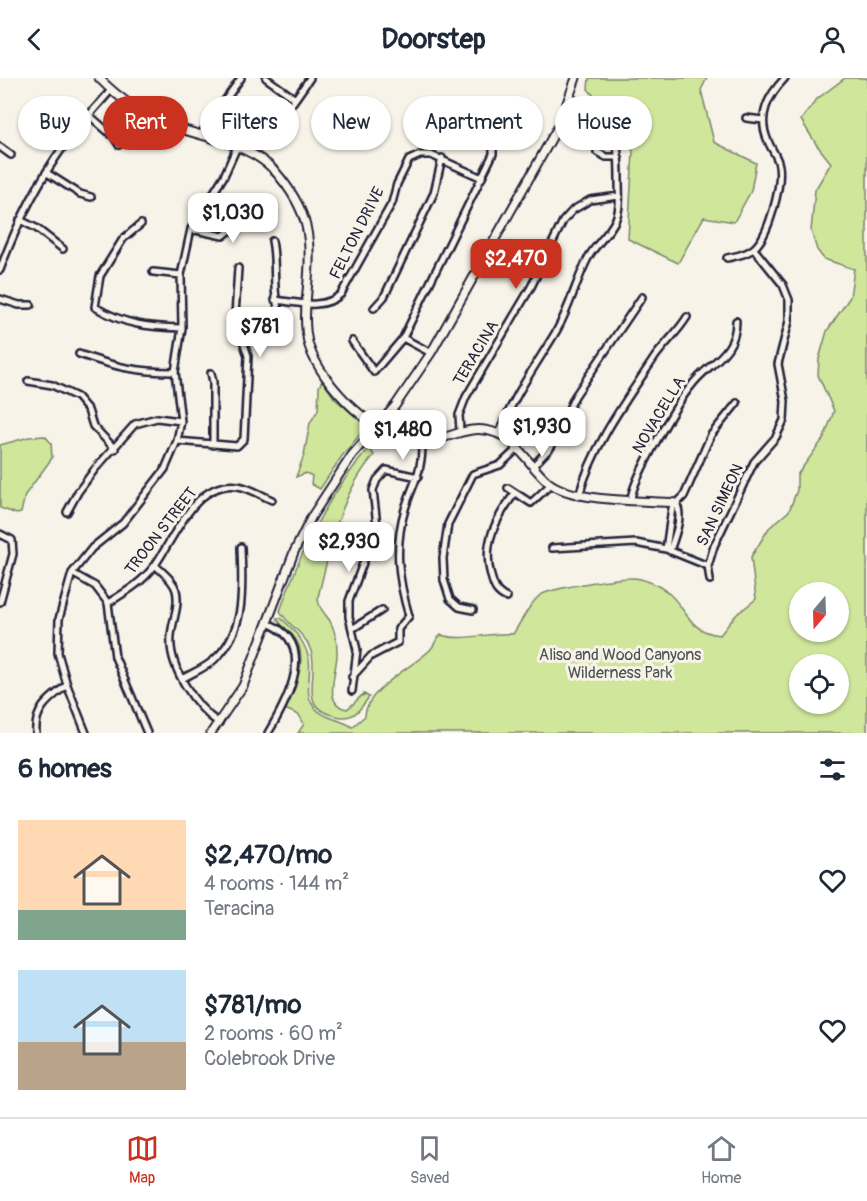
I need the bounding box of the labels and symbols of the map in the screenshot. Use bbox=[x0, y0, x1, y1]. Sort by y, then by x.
street label: FELTON DRIVE bbox=[325, 184, 389, 282]
pin: $1,030 bbox=[184, 193, 282, 244]
pin: $2,470 bbox=[467, 239, 565, 290]
pin: $781 bbox=[224, 307, 296, 358]
street label: TERACINA bbox=[449, 317, 503, 389]
street label: NOVACELLA bbox=[628, 373, 690, 457]
pin: $1,930 bbox=[493, 407, 591, 458]
pin: $1,480 bbox=[354, 410, 452, 461]
street label: SAN SIMEON bbox=[692, 461, 748, 549]
street label: TROON STREET bbox=[121, 483, 202, 579]
pin: $2,930 bbox=[300, 522, 398, 573]
north arrow bbox=[789, 582, 849, 642]
park label: Aliso and Wood Canyons Wilderness Park bbox=[539, 645, 701, 683]

